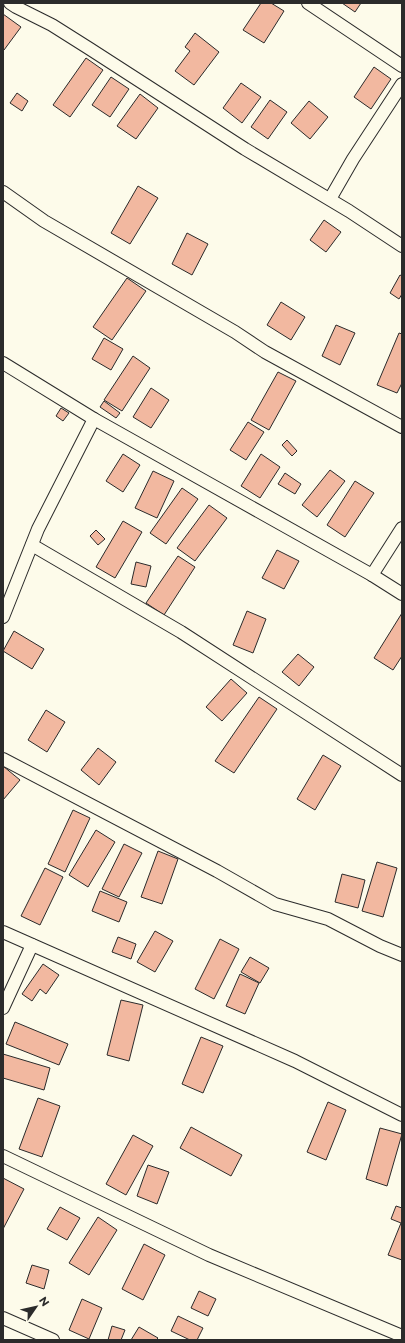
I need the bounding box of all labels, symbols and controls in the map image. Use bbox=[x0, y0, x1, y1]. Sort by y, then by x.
north arrow bbox=[16, 1287, 56, 1327]
text: N bbox=[36, 1294, 53, 1309]

